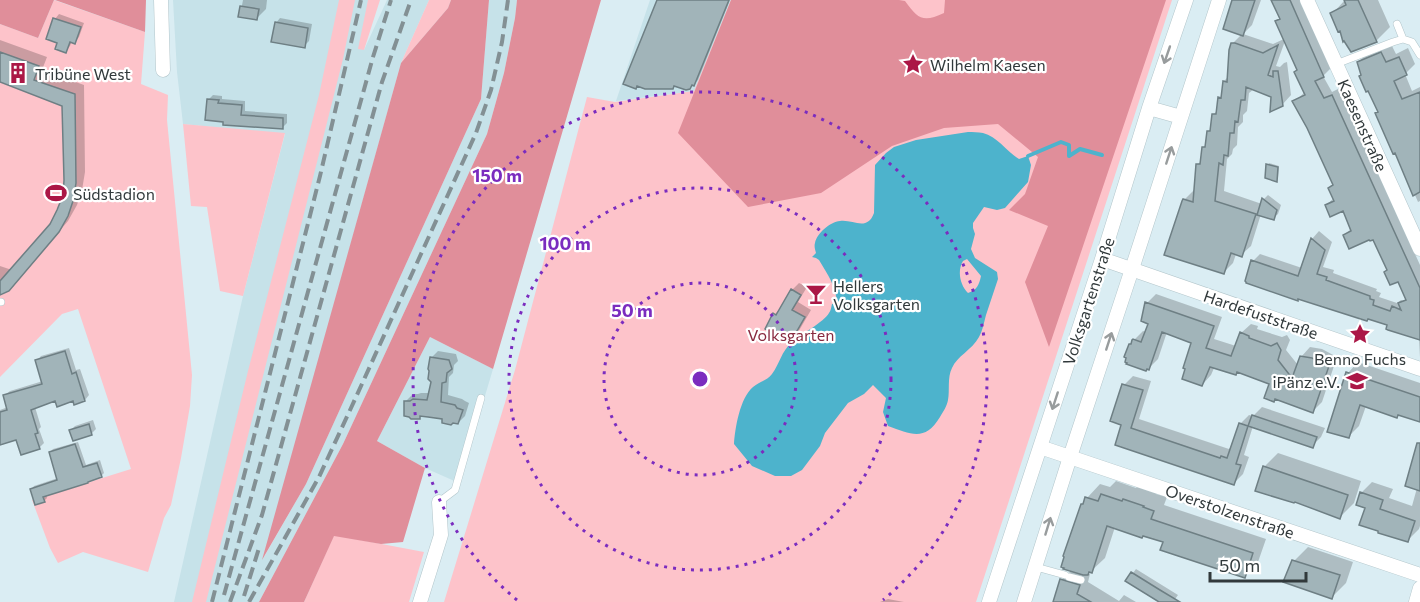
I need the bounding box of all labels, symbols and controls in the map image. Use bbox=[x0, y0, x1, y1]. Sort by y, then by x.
one-way arrow bbox=[1160, 45, 1171, 64]
place icon: Wilhelm Kaesen bbox=[901, 52, 925, 76]
place label: Wilhelm Kaesen bbox=[930, 55, 1046, 74]
building icon: Tribüne West bbox=[6, 61, 30, 85]
place label: Tribüne West bbox=[35, 64, 131, 83]
street label: Kaesenstraße bbox=[1334, 76, 1392, 174]
one-way arrow bbox=[1164, 146, 1175, 165]
text: 150 m bbox=[472, 164, 522, 186]
sports icon: Südstadion bbox=[44, 181, 68, 205]
place label: Südstadion bbox=[73, 184, 155, 203]
text: 100 m bbox=[539, 232, 591, 254]
street label: Volksgartenstraße bbox=[1058, 235, 1118, 367]
place label: Hellers Volksgarten bbox=[833, 276, 920, 313]
bar icon: Hellers Volksgarten bbox=[804, 282, 828, 306]
street label: Hardefuststraße bbox=[1201, 286, 1321, 342]
text: 50 m bbox=[611, 299, 653, 321]
place icon: Benno Fuchs bbox=[1348, 322, 1372, 346]
park label: Volksgarten bbox=[748, 325, 834, 344]
one-way arrow bbox=[1104, 332, 1115, 351]
place label: Benno Fuchs bbox=[1314, 349, 1406, 368]
centre of rings bbox=[690, 369, 710, 389]
school or university icon: iPänz e.V. bbox=[1345, 369, 1369, 393]
place label: iPänz e.V. bbox=[1272, 372, 1340, 391]
one-way arrow bbox=[1049, 391, 1060, 410]
street label: Overstolzenstraße bbox=[1163, 480, 1297, 542]
one-way arrow bbox=[1043, 517, 1054, 536]
scale bar bbox=[1210, 545, 1306, 583]
text: 50 m bbox=[1219, 554, 1260, 576]

